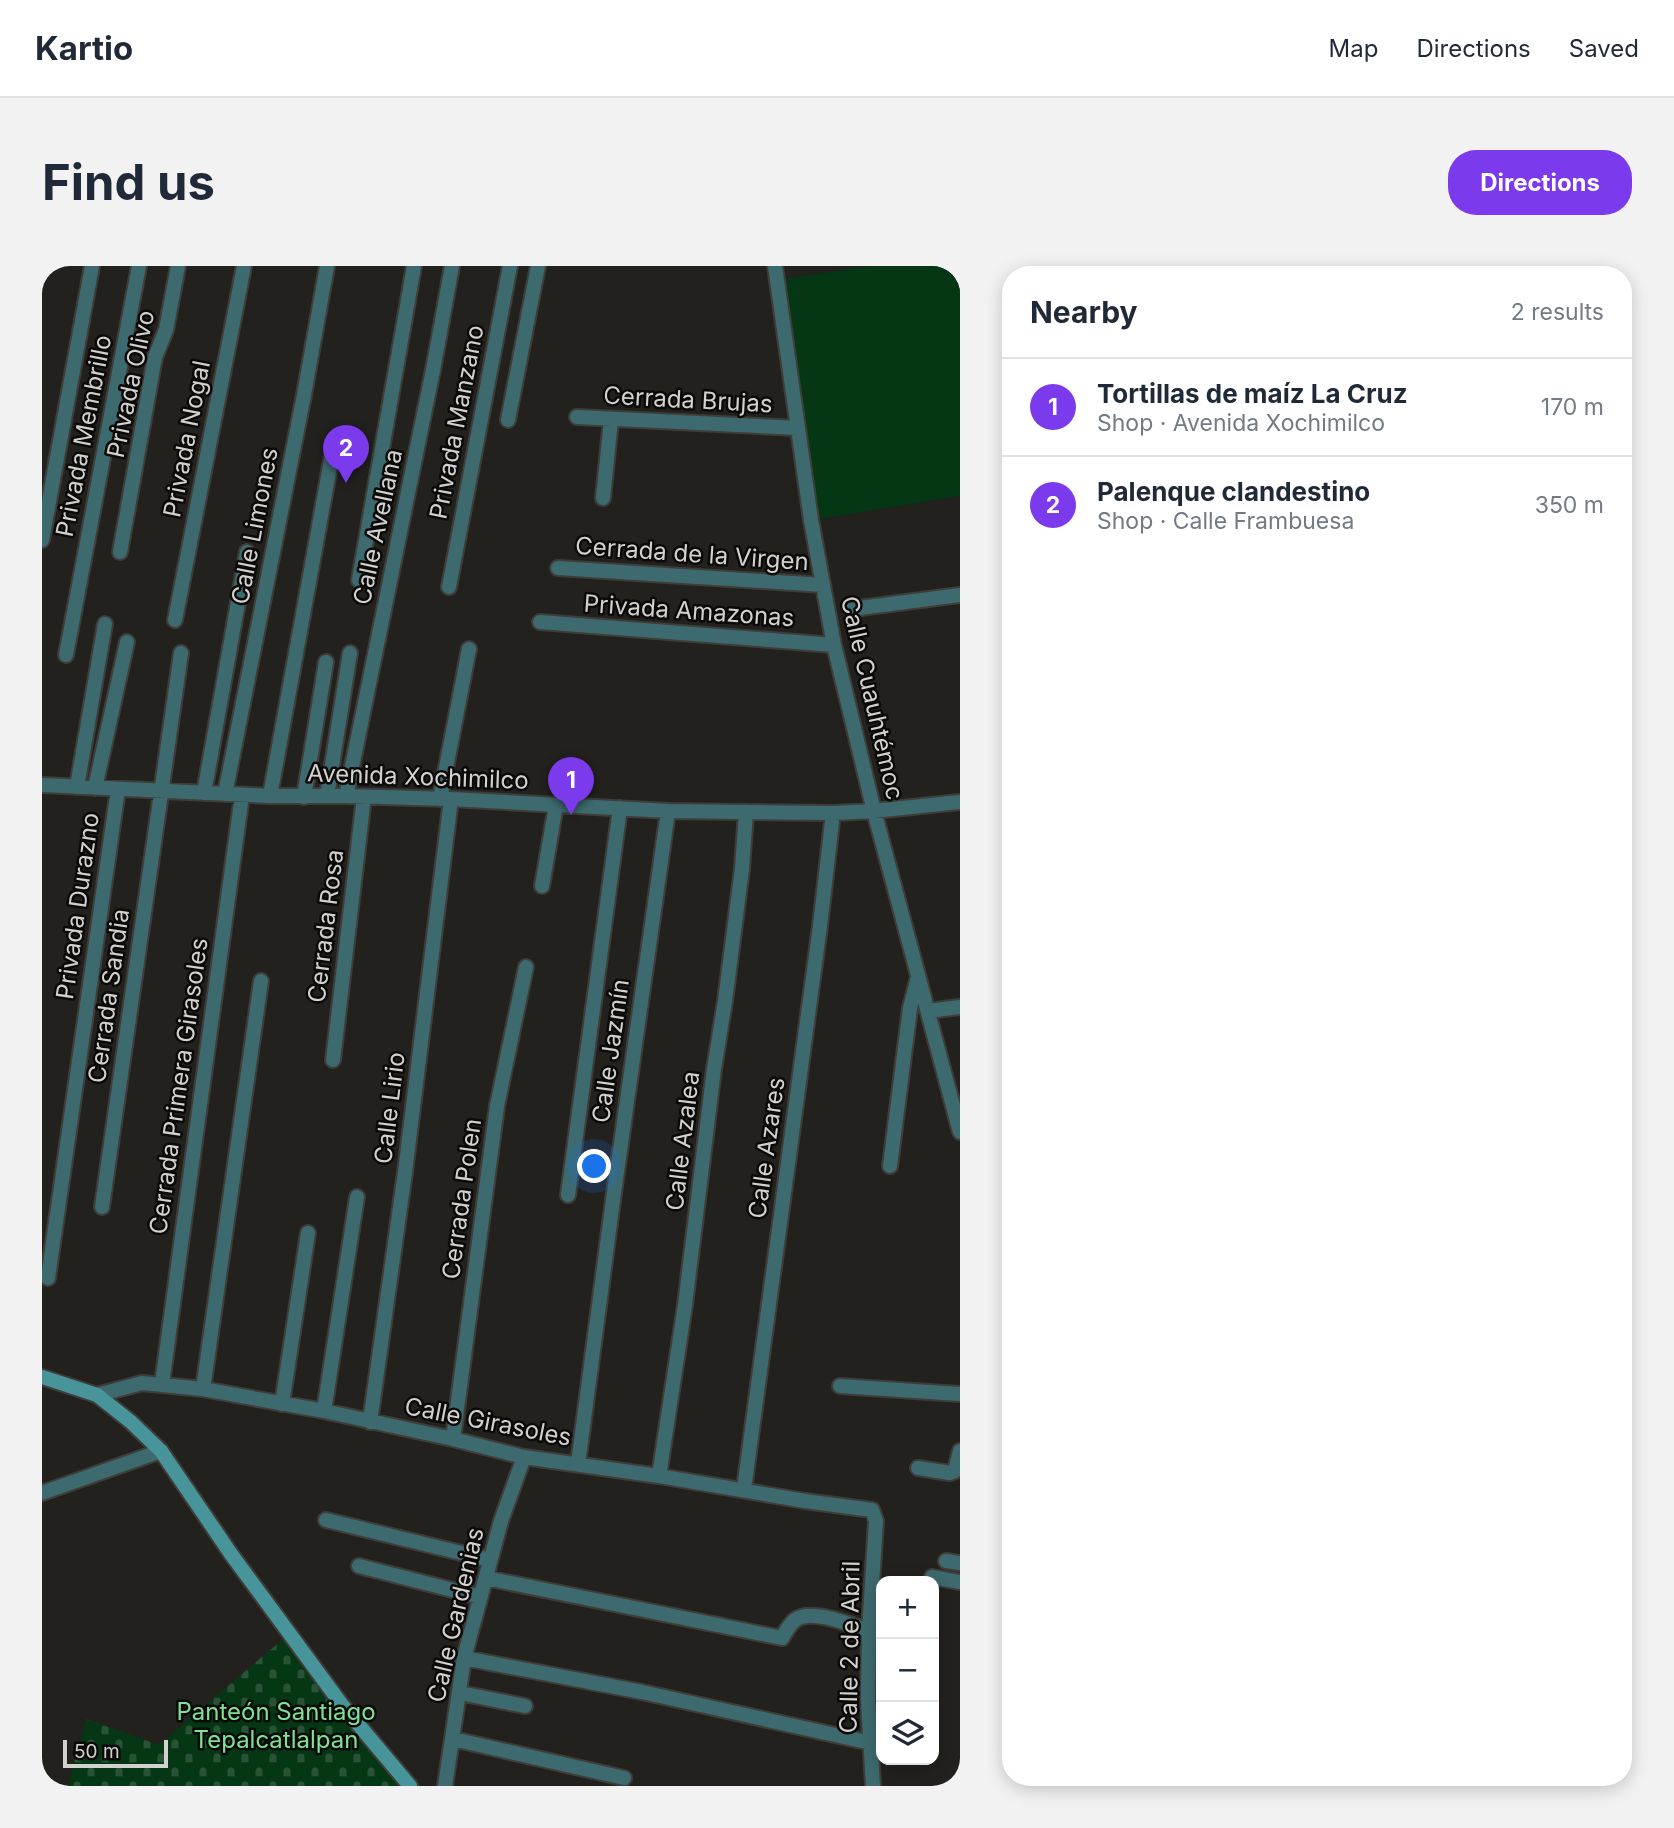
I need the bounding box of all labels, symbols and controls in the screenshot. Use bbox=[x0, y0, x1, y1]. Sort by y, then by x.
text: Kartio bbox=[35, 28, 133, 68]
text: Map bbox=[1329, 34, 1378, 63]
text: Directions bbox=[1416, 34, 1531, 63]
text: Saved bbox=[1569, 34, 1639, 63]
button: Directions bbox=[1448, 150, 1632, 215]
text: Find us bbox=[42, 153, 215, 212]
text: Nearby bbox=[1030, 294, 1138, 330]
text: 2 results bbox=[1511, 298, 1604, 326]
street label: Privada Olivo bbox=[101, 308, 160, 460]
street label: Privada Manzano bbox=[423, 322, 490, 521]
street label: Privada Membrillo bbox=[50, 333, 117, 539]
street label: Privada Nogal bbox=[157, 358, 216, 520]
text: Tortillas de maíz La Cruz bbox=[1097, 378, 1408, 409]
street label: Cerrada Brujas bbox=[603, 381, 773, 418]
text: 1 bbox=[1048, 393, 1058, 421]
text: 170 m bbox=[1541, 393, 1604, 421]
text: Shop · Avenida Xochimilco bbox=[1097, 409, 1385, 437]
pin: 2 bbox=[323, 425, 369, 483]
street label: Calle Limones bbox=[225, 445, 284, 607]
street label: Calle Avellana bbox=[347, 447, 408, 607]
text: Palenque clandestino bbox=[1097, 476, 1370, 507]
text: 2 bbox=[1046, 491, 1060, 519]
text: 350 m bbox=[1535, 491, 1604, 519]
text: Shop · Calle Frambuesa bbox=[1097, 507, 1354, 535]
street label: Cerrada de la Virgen bbox=[574, 531, 810, 576]
street label: Privada Amazonas bbox=[583, 589, 795, 632]
street label: Calle Cuauhtémoc bbox=[835, 593, 910, 802]
pin: 1 bbox=[548, 757, 594, 815]
street label: Avenida Xochimilco bbox=[307, 758, 529, 795]
street label: Privada Durazno bbox=[50, 811, 105, 1001]
street label: Cerrada Rosa bbox=[302, 848, 349, 1004]
street label: Cerrada Sandia bbox=[82, 907, 135, 1085]
street label: Cerrada Primera Girasoles bbox=[143, 936, 214, 1236]
street label: Calle Jazmín bbox=[586, 977, 635, 1125]
street label: Calle Lirio bbox=[368, 1050, 411, 1165]
street label: Calle Azalea bbox=[660, 1070, 705, 1212]
street label: Calle Azares bbox=[742, 1076, 791, 1220]
street label: Cerrada Polen bbox=[436, 1117, 487, 1281]
your location bbox=[577, 1149, 611, 1183]
street label: Calle Girasoles bbox=[402, 1391, 574, 1452]
street label: Calle Gardenias bbox=[421, 1525, 490, 1705]
street label: Calle 2 de Abril bbox=[833, 1561, 866, 1733]
map controls bbox=[876, 1576, 939, 1765]
button: + bbox=[876, 1576, 939, 1639]
button: − bbox=[876, 1639, 939, 1702]
park label: Panteón Santiago Tepalcatlalpan bbox=[176, 1697, 376, 1754]
button: layers bbox=[876, 1702, 939, 1765]
scale bar bbox=[63, 1737, 168, 1769]
text: 50 m bbox=[74, 1740, 120, 1763]

